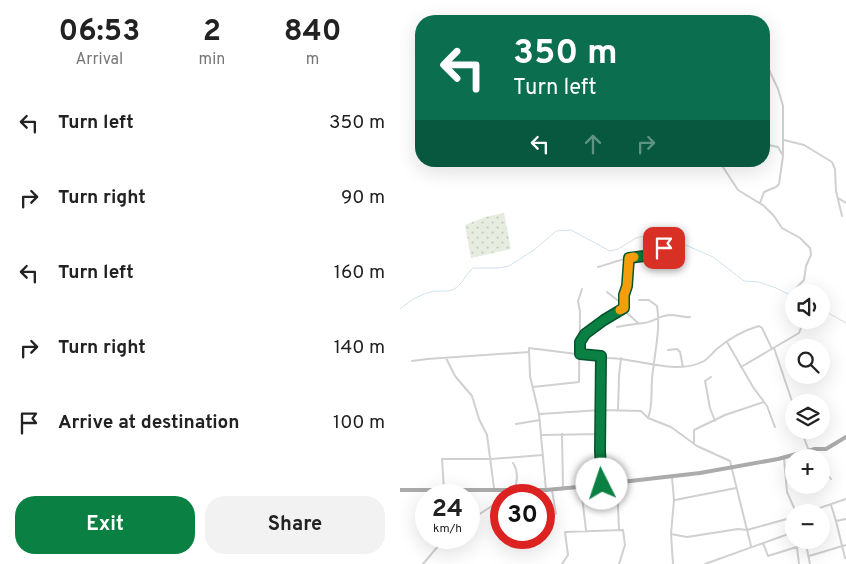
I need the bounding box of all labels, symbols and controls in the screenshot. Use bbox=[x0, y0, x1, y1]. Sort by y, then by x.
text: 06:53 bbox=[58, 14, 140, 51]
text: 2 bbox=[203, 14, 221, 51]
text: 840 bbox=[284, 14, 342, 51]
text: 350 m bbox=[513, 32, 618, 76]
icon: left bbox=[430, 35, 495, 100]
text: Arrival bbox=[75, 50, 123, 70]
text: min bbox=[199, 50, 225, 70]
text: m bbox=[306, 50, 319, 70]
text: Turn left bbox=[513, 75, 596, 102]
icon: left bbox=[15, 109, 43, 137]
text: Turn left bbox=[58, 111, 134, 135]
text: 350 m bbox=[329, 111, 385, 135]
icon: left bbox=[526, 130, 554, 158]
icon: ahead bbox=[579, 130, 607, 158]
icon: right bbox=[632, 130, 660, 158]
icon: right bbox=[15, 184, 43, 212]
text: Turn right bbox=[58, 186, 146, 210]
text: 90 m bbox=[341, 186, 385, 210]
pin bbox=[643, 227, 685, 269]
icon: arrive bbox=[650, 234, 678, 262]
icon: left bbox=[15, 259, 43, 287]
text: Turn left bbox=[58, 261, 134, 285]
text: 160 m bbox=[334, 261, 385, 285]
map controls bbox=[785, 284, 830, 549]
button: sound bbox=[785, 284, 830, 329]
icon: right bbox=[15, 334, 43, 362]
text: Turn right bbox=[58, 336, 146, 360]
text: 140 m bbox=[334, 336, 385, 360]
button: search bbox=[785, 339, 830, 384]
button: layers bbox=[785, 394, 830, 439]
icon: arrive bbox=[15, 409, 43, 437]
text: Arrive at destination bbox=[58, 411, 239, 435]
text: 100 m bbox=[333, 411, 385, 435]
button: + bbox=[785, 449, 830, 494]
position arrow bbox=[575, 457, 627, 509]
speed limit sign: 30 bbox=[490, 484, 555, 549]
text: 24 bbox=[432, 494, 463, 526]
button: Exit bbox=[15, 496, 195, 554]
button: Share bbox=[205, 496, 385, 554]
button: − bbox=[785, 504, 830, 549]
text: km/h bbox=[433, 521, 462, 537]

